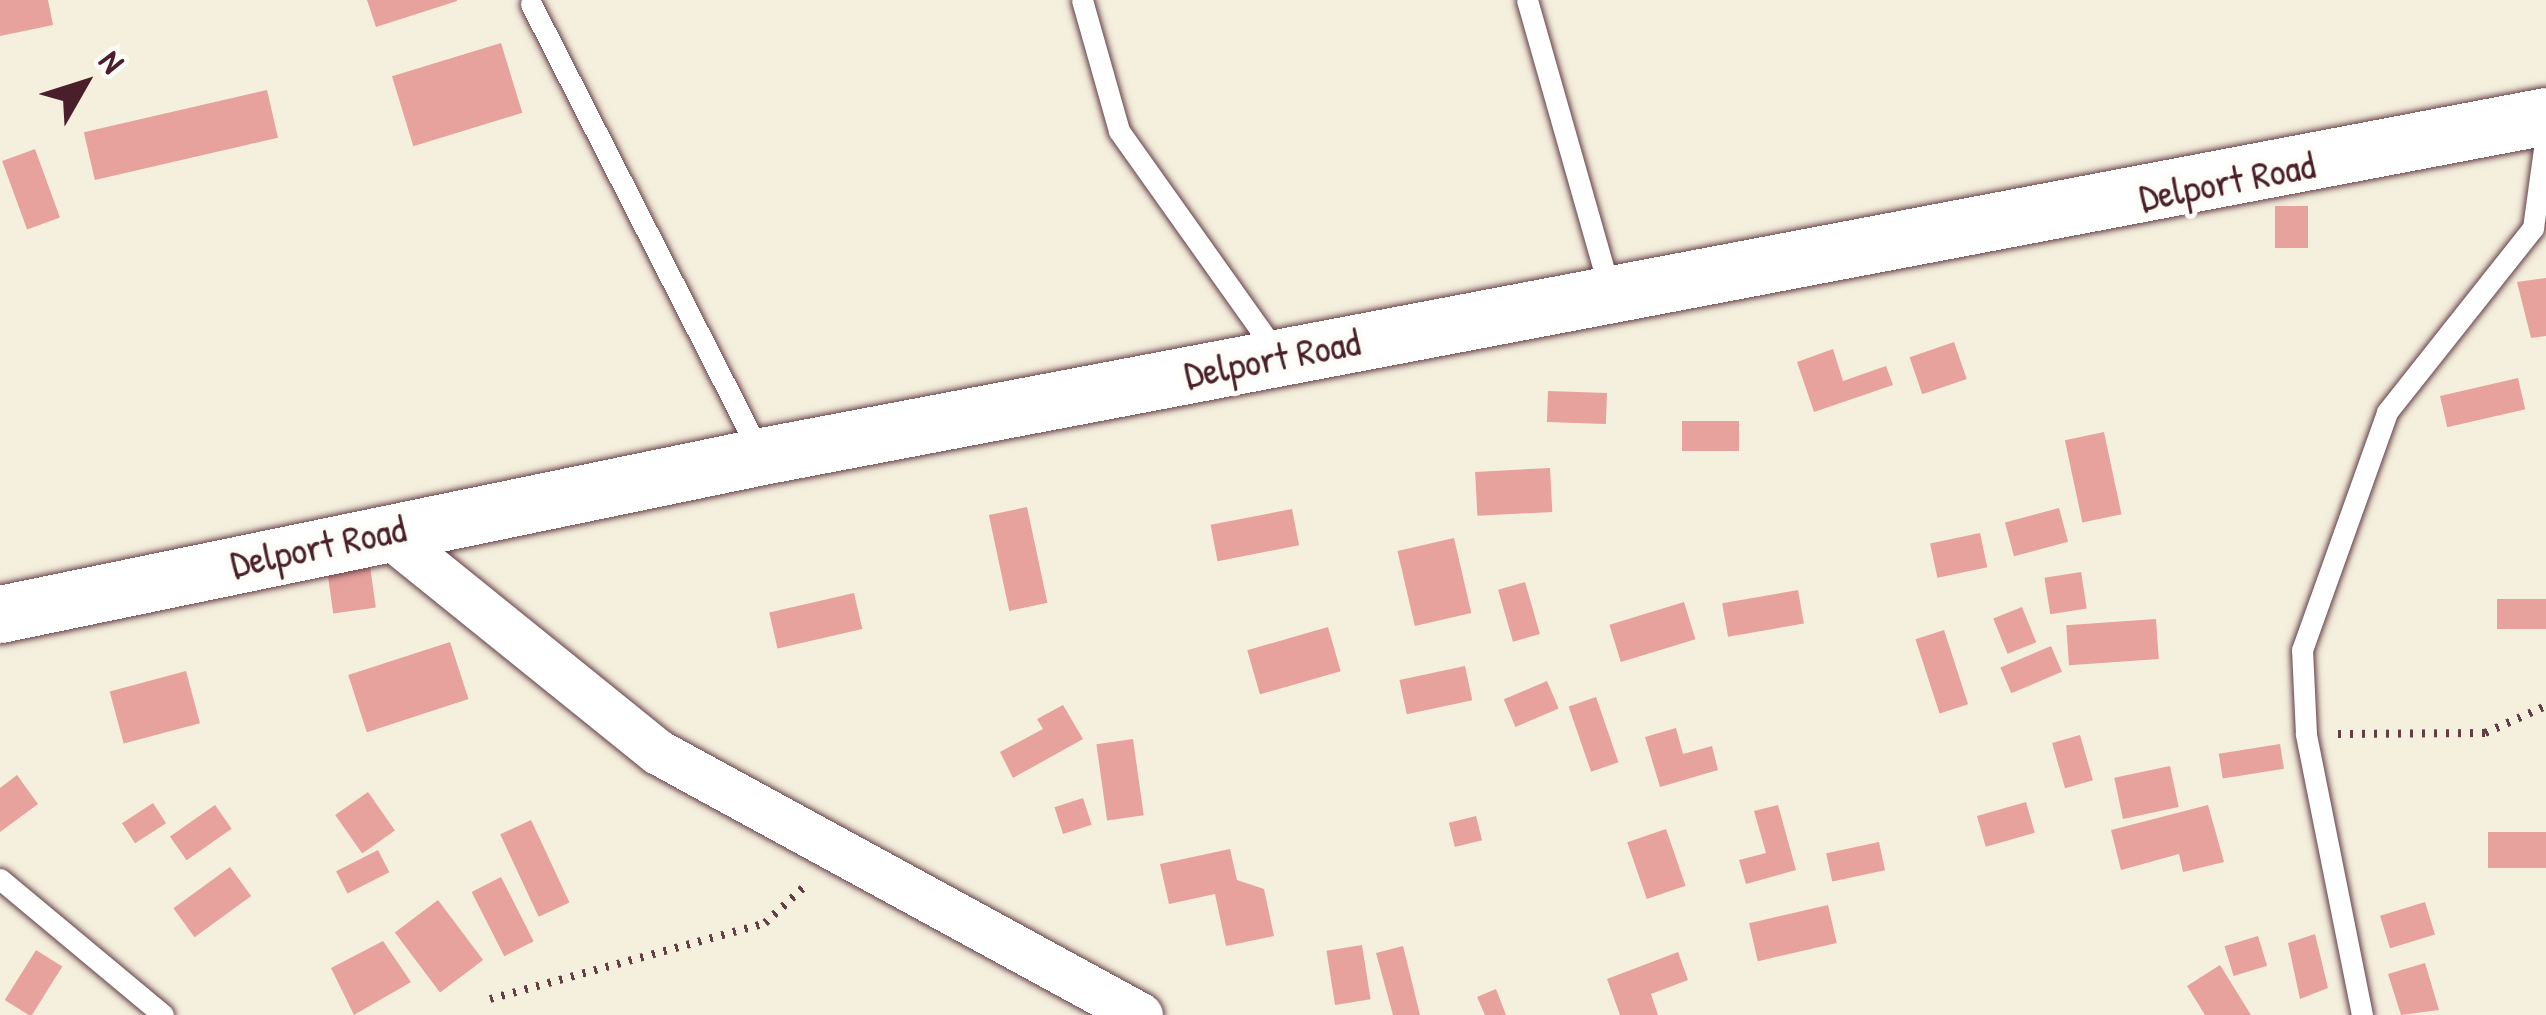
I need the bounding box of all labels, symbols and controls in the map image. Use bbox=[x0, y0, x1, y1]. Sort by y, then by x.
north arrow bbox=[24, 24, 144, 144]
text: N bbox=[89, 41, 135, 82]
street label: Delport Road bbox=[2135, 141, 2319, 221]
street label: Delport Road bbox=[1180, 318, 1364, 398]
street label: Delport Road bbox=[226, 505, 410, 587]

